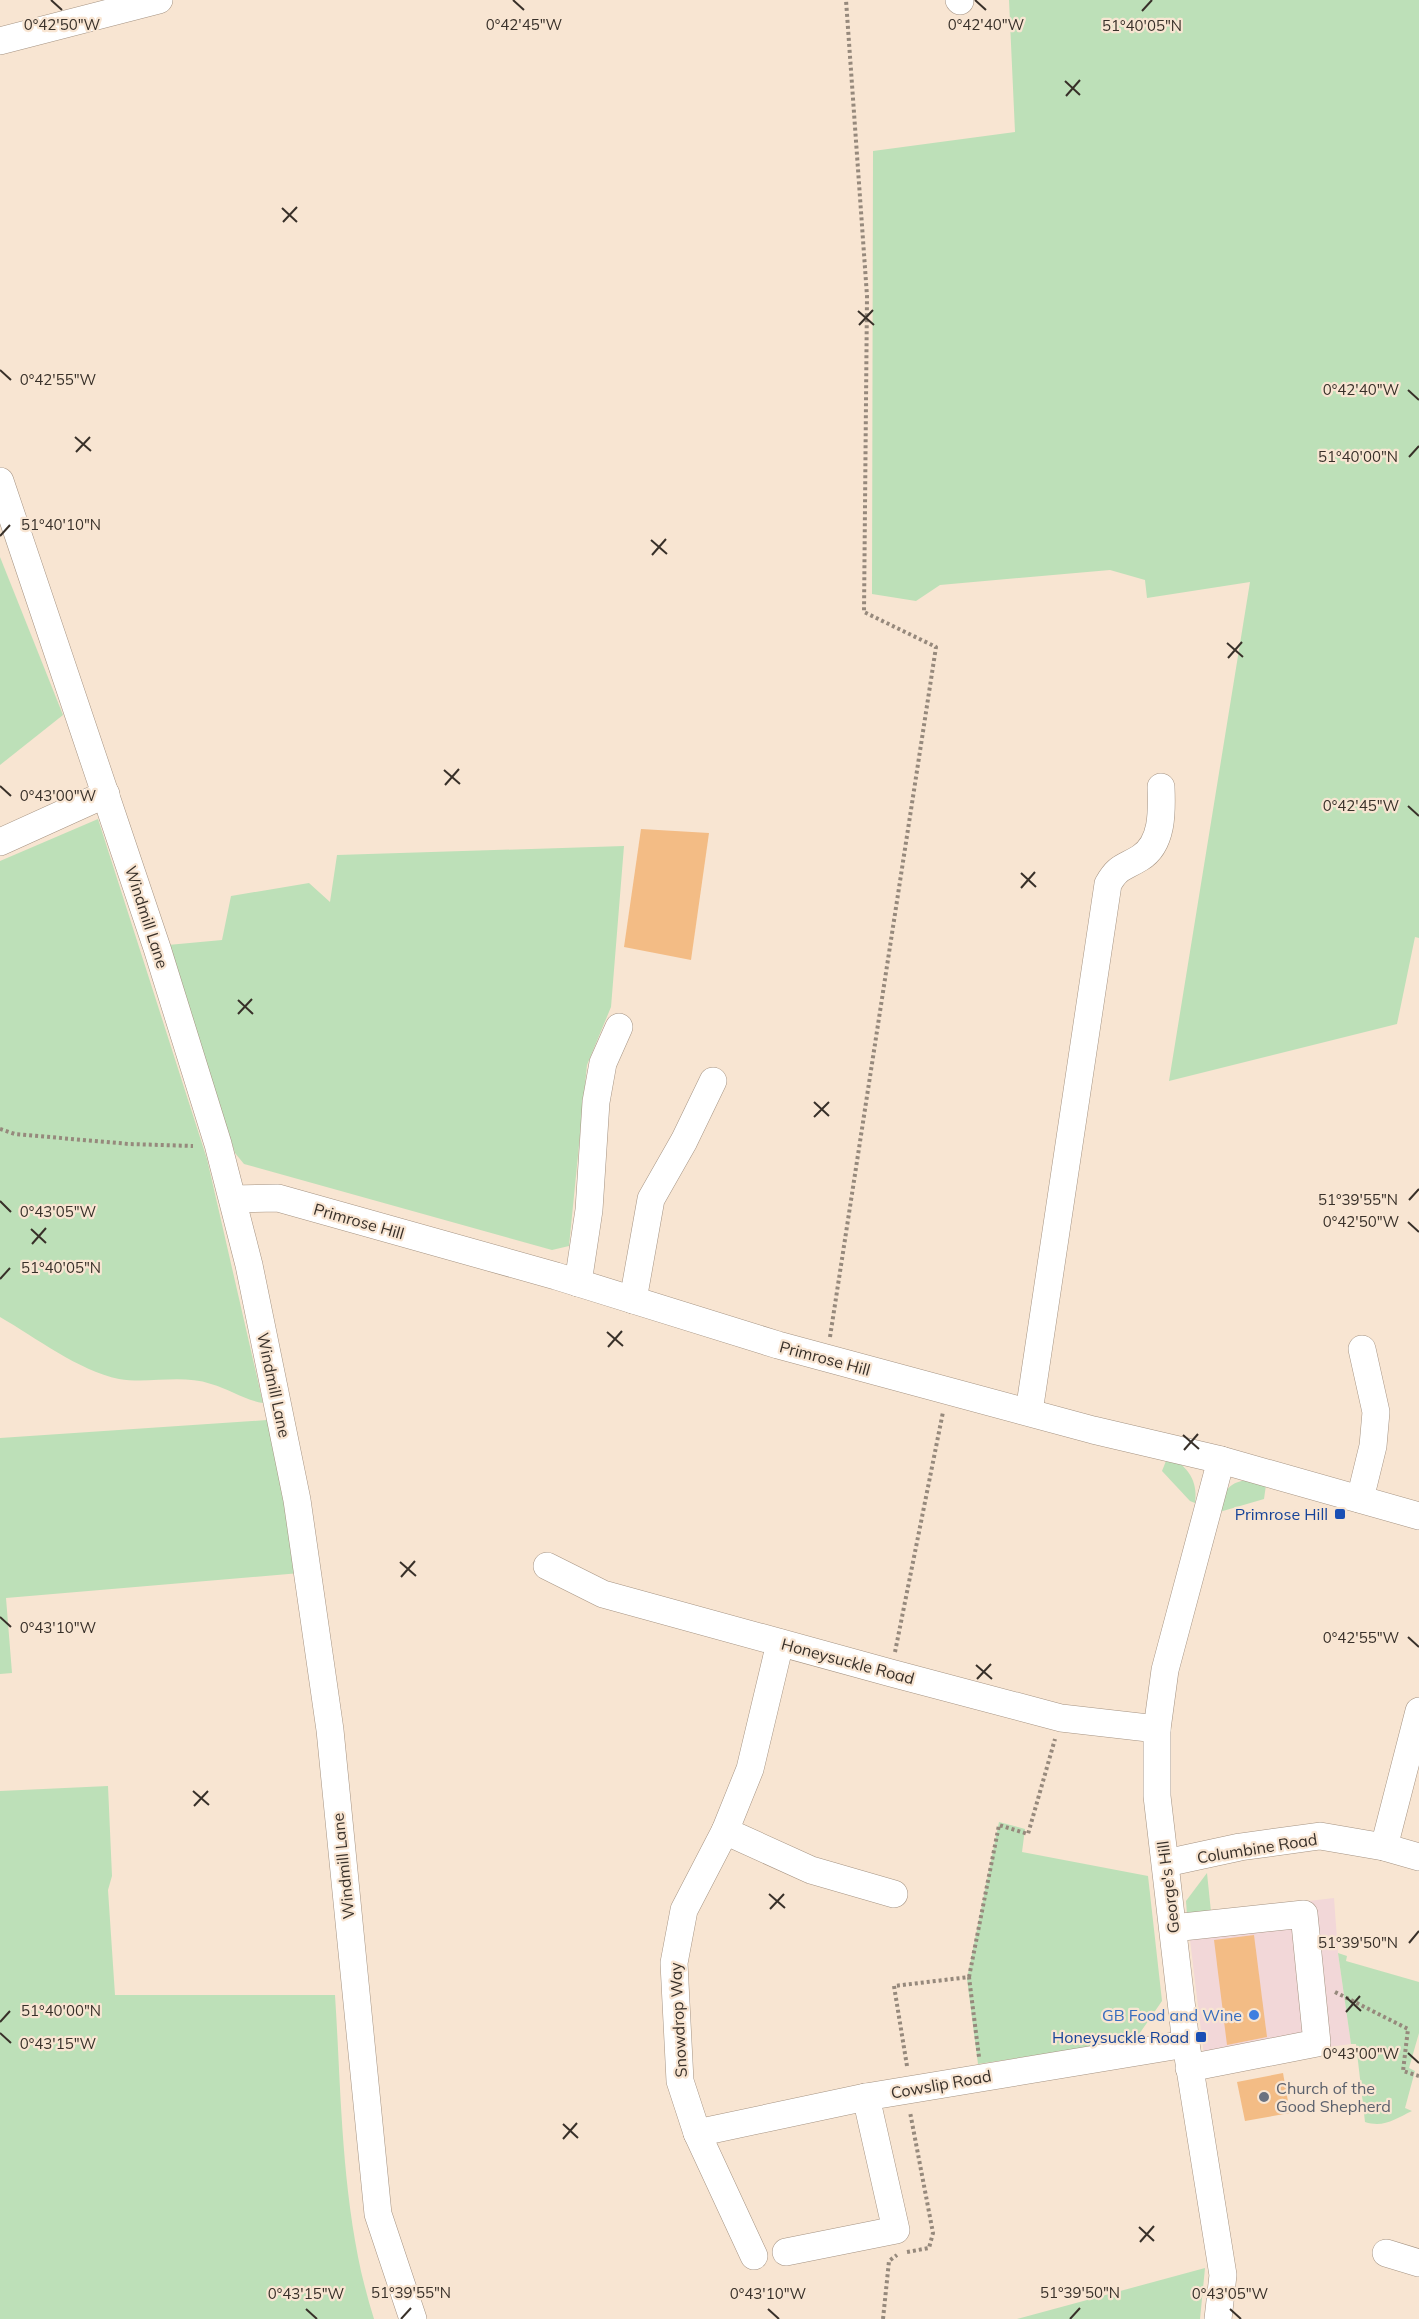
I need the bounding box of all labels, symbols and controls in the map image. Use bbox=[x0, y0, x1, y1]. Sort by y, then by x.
text: 0°42'50"W bbox=[24, 15, 101, 34]
text: 0°42'45"W bbox=[486, 15, 563, 34]
text: 0°42'40"W bbox=[948, 15, 1025, 34]
text: 51°40'05"N bbox=[1102, 16, 1182, 35]
text: 0°42'55"W bbox=[20, 370, 97, 389]
text: 0°42'40"W bbox=[1323, 380, 1400, 399]
text: 51°40'00"N bbox=[1318, 447, 1398, 466]
text: 51°40'10"N bbox=[21, 515, 101, 534]
text: 0°43'00"W bbox=[20, 786, 97, 805]
text: 0°42'45"W bbox=[1323, 796, 1400, 815]
street label: Windmill Lane bbox=[121, 863, 173, 971]
text: 51°39'55"N bbox=[1318, 1190, 1398, 1209]
street label: Primrose Hill bbox=[311, 1199, 407, 1243]
text: 0°43'05"W bbox=[20, 1202, 97, 1221]
text: 0°42'50"W bbox=[1323, 1212, 1400, 1231]
text: 51°40'05"N bbox=[21, 1258, 101, 1277]
street label: Windmill Lane bbox=[253, 1331, 295, 1439]
street label: Primrose Hill bbox=[777, 1336, 873, 1380]
place label: Primrose Hill bbox=[1235, 1504, 1328, 1524]
marker: Primrose Hill bbox=[1333, 1507, 1347, 1521]
text: 0°43'10"W bbox=[20, 1618, 97, 1637]
text: 0°42'55"W bbox=[1323, 1628, 1400, 1647]
street label: Honeysuckle Road bbox=[779, 1634, 917, 1688]
street label: Windmill Lane bbox=[327, 1812, 359, 1920]
street label: Columbine Road bbox=[1195, 1829, 1319, 1867]
street label: George's Hill bbox=[1152, 1840, 1184, 1934]
text: 51°39'50"N bbox=[1318, 1933, 1398, 1952]
street label: Snowdrop Way bbox=[665, 1961, 691, 2078]
text: 51°40'00"N bbox=[21, 2001, 101, 2020]
place label: GB Food and Wine bbox=[1102, 2005, 1242, 2025]
marker: GB Food and Wine bbox=[1247, 2008, 1261, 2022]
place label: Honeysuckle Road bbox=[1052, 2027, 1189, 2047]
marker: Honeysuckle Road bbox=[1194, 2030, 1208, 2044]
text: 0°43'15"W bbox=[20, 2034, 97, 2053]
text: 0°43'00"W bbox=[1323, 2044, 1400, 2063]
street label: Cowslip Road bbox=[889, 2065, 993, 2103]
place label: Church of the Good Shepherd bbox=[1276, 2078, 1391, 2116]
marker: Church of the Good Shepherd bbox=[1257, 2090, 1271, 2104]
text: 51°39'55"N bbox=[371, 2283, 451, 2302]
text: 51°39'50"N bbox=[1040, 2283, 1120, 2302]
text: 0°43'15"W bbox=[268, 2284, 345, 2303]
text: 0°43'10"W bbox=[730, 2284, 807, 2303]
text: 0°43'05"W bbox=[1192, 2284, 1269, 2303]

